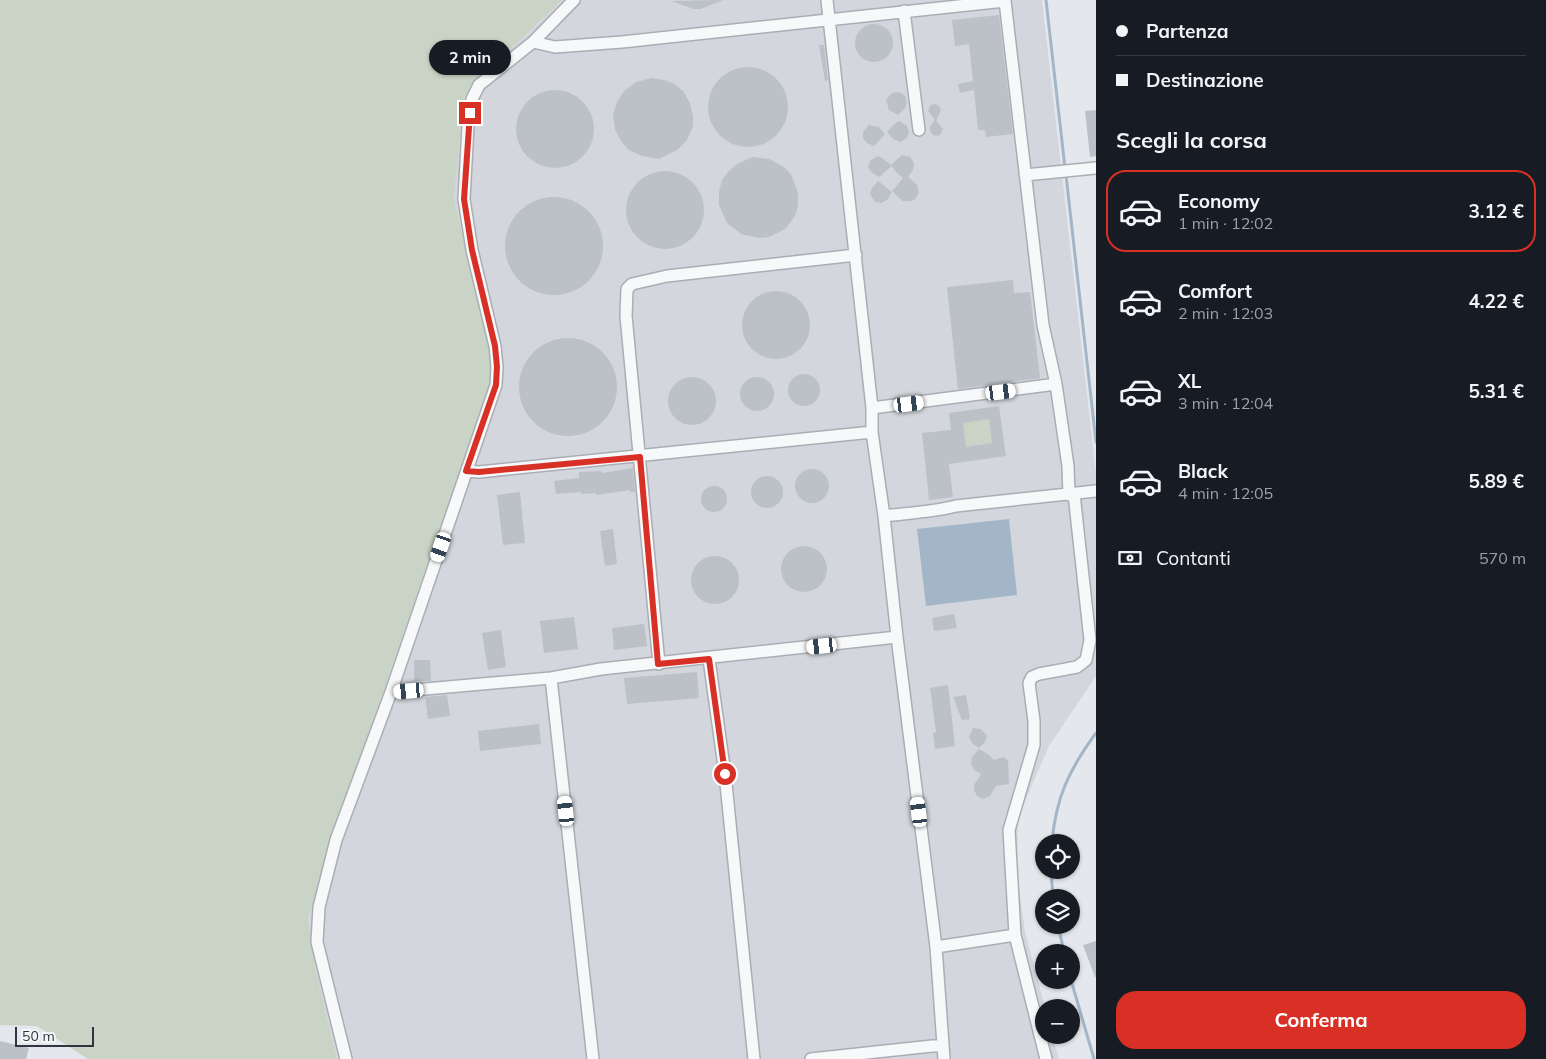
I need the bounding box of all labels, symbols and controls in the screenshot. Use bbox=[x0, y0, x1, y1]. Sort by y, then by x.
text: Partenza bbox=[1146, 19, 1229, 43]
callout: 2 min bbox=[429, 41, 511, 76]
text: 2 min bbox=[449, 47, 491, 67]
text: Destinazione bbox=[1146, 68, 1264, 92]
route end bbox=[459, 102, 481, 124]
text: Scegli la corsa bbox=[1116, 126, 1267, 154]
icon: car bbox=[1118, 189, 1163, 234]
text: Economy bbox=[1178, 189, 1260, 213]
text: 3.12 € bbox=[1468, 199, 1524, 223]
text: 1 min · 12:02 bbox=[1178, 213, 1273, 233]
icon: car bbox=[1118, 279, 1163, 324]
text: Comfort bbox=[1178, 279, 1252, 303]
text: 4.22 € bbox=[1468, 289, 1524, 313]
text: 2 min · 12:03 bbox=[1178, 303, 1273, 323]
icon: car bbox=[1118, 369, 1163, 414]
text: XL bbox=[1178, 369, 1201, 393]
text: 5.31 € bbox=[1468, 379, 1524, 403]
car bbox=[985, 383, 1016, 401]
text: 3 min · 12:04 bbox=[1178, 393, 1273, 413]
car bbox=[893, 395, 924, 413]
icon: car bbox=[1118, 459, 1163, 504]
text: Black bbox=[1178, 459, 1228, 483]
text: 5.89 € bbox=[1468, 469, 1524, 493]
text: 4 min · 12:05 bbox=[1178, 483, 1273, 503]
car bbox=[429, 530, 452, 564]
icon: cash bbox=[1116, 544, 1144, 572]
text: Contanti bbox=[1156, 546, 1231, 570]
text: 570 m bbox=[1479, 548, 1526, 568]
car bbox=[806, 637, 837, 655]
car bbox=[393, 682, 424, 700]
route start bbox=[714, 763, 736, 785]
car bbox=[556, 795, 575, 827]
car bbox=[909, 796, 928, 828]
map controls bbox=[1035, 834, 1080, 1044]
button: locate bbox=[1035, 834, 1080, 879]
button: layers bbox=[1035, 889, 1080, 934]
button: + bbox=[1035, 944, 1080, 989]
button: Conferma bbox=[1116, 991, 1526, 1049]
button: − bbox=[1035, 999, 1080, 1044]
scale bar bbox=[15, 1024, 94, 1047]
text: 50 m bbox=[22, 1027, 55, 1045]

